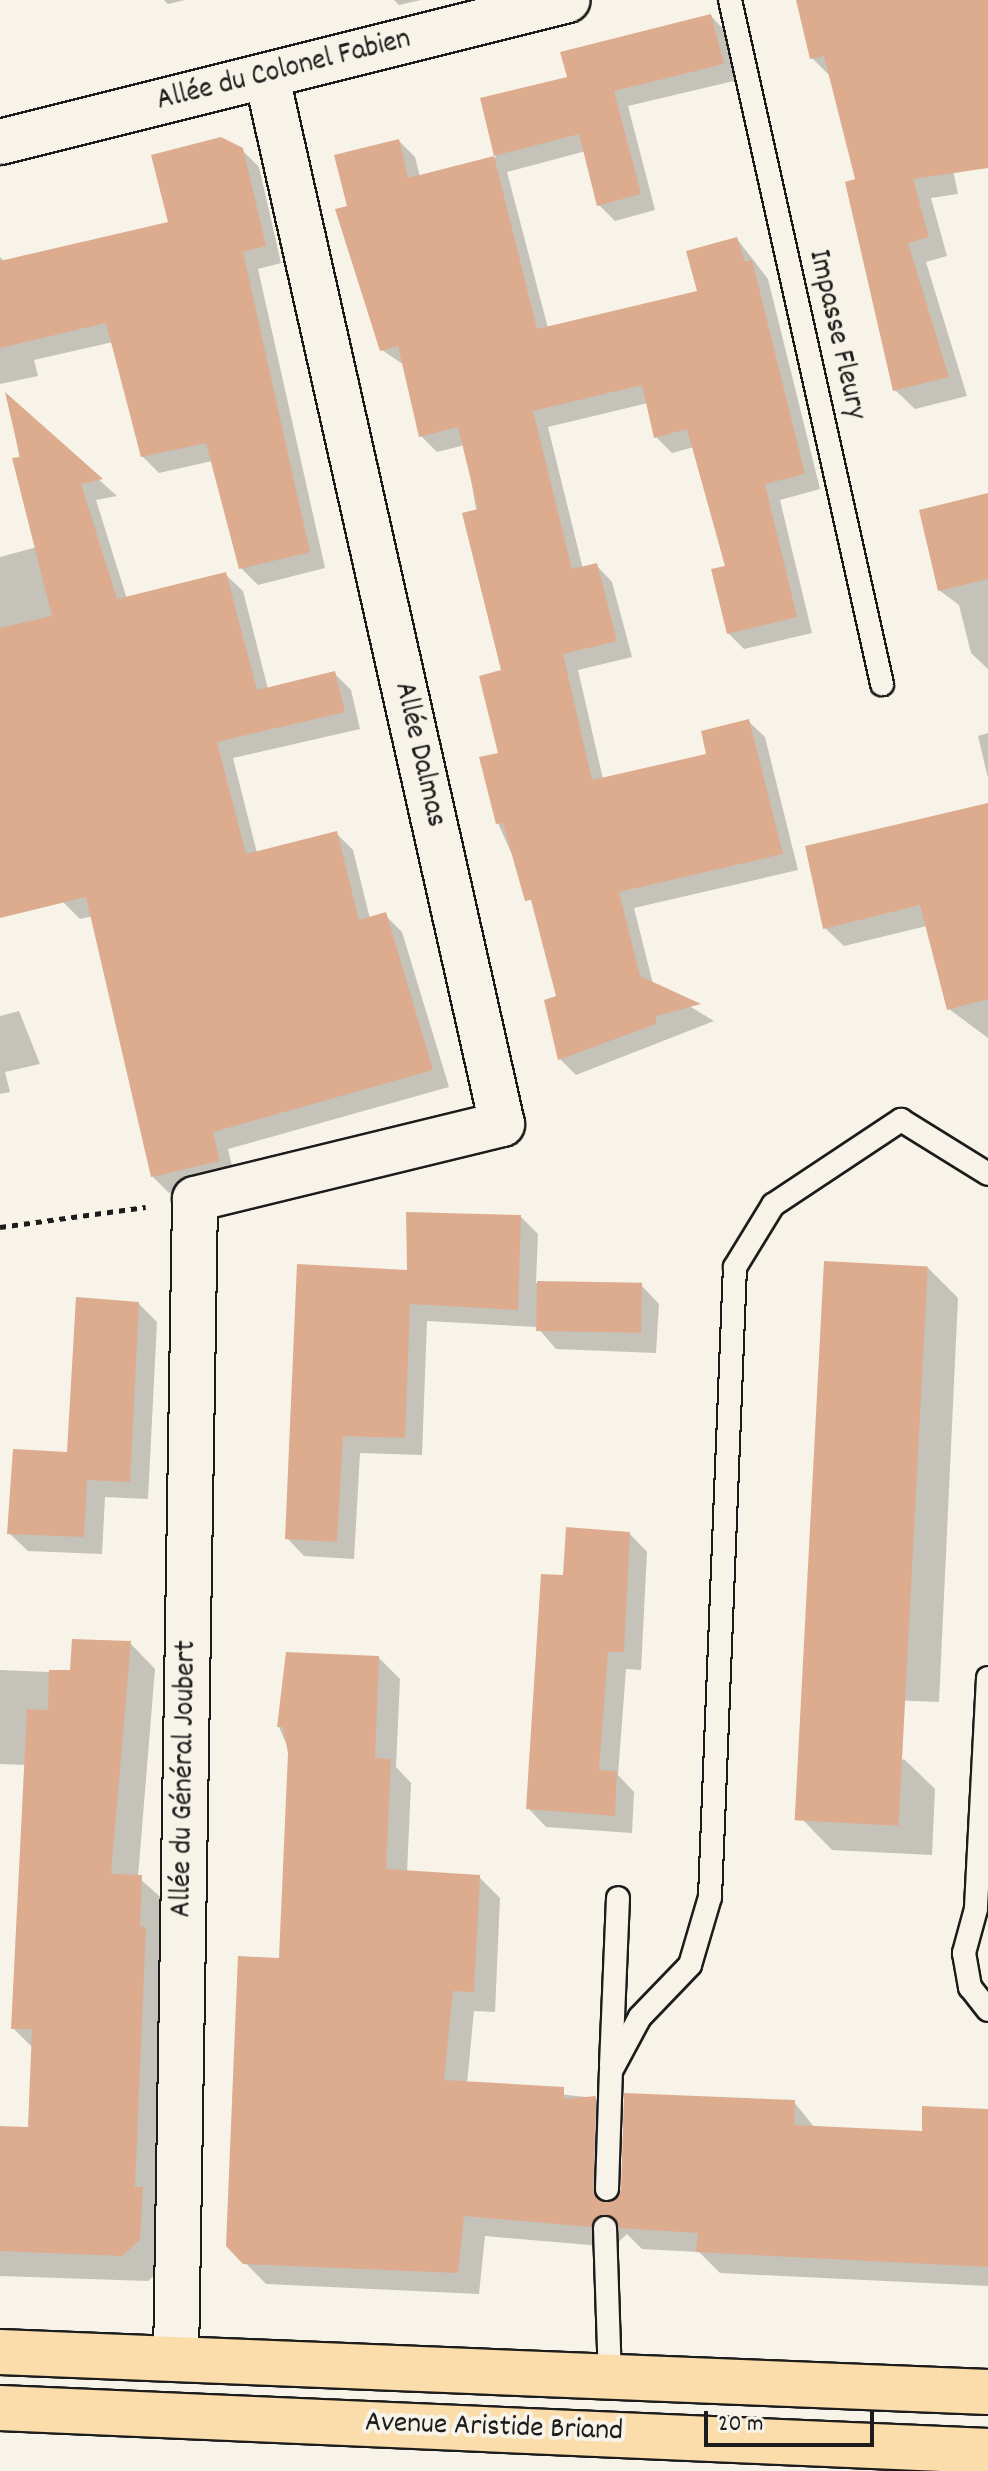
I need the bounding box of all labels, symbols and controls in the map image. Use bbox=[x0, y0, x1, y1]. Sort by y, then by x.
street label: Allée du Colonel Fabien bbox=[153, 23, 415, 121]
street label: Impasse Fleury bbox=[798, 247, 872, 423]
street label: Allée Dalmas bbox=[384, 679, 452, 831]
street label: Allée du Général Joubert bbox=[166, 1640, 206, 1918]
scale bar bbox=[708, 2395, 878, 2445]
street label: Avenue Aristide Briand bbox=[364, 2407, 624, 2451]
text: 20 m bbox=[718, 2408, 764, 2442]

